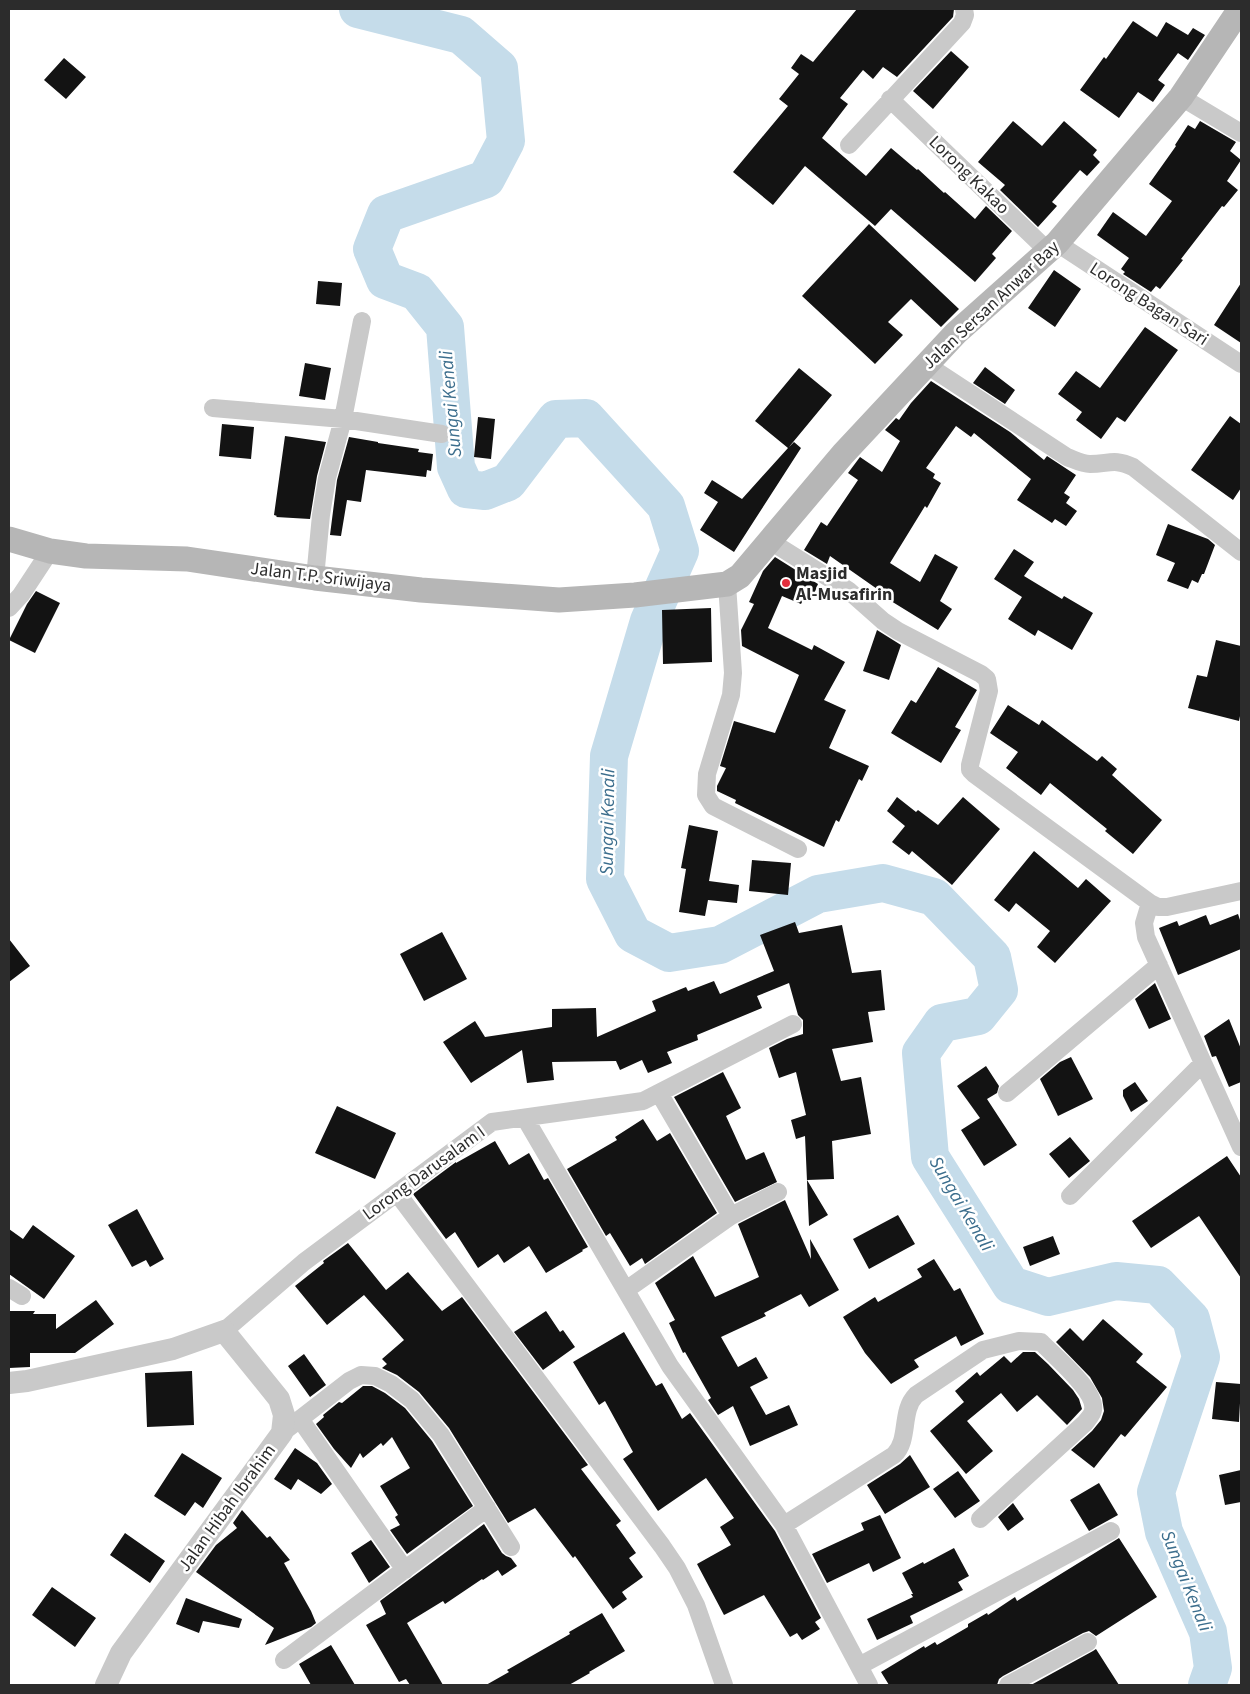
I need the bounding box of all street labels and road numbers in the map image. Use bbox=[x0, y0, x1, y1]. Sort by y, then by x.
street label: Lorong Kakao bbox=[923, 130, 1015, 220]
street label: Jalan Sersan Anwar Bay bbox=[917, 234, 1065, 375]
street label: Lorong Bagan Sari bbox=[1085, 256, 1213, 352]
street label: Jalan T.P. Sriwijaya bbox=[249, 556, 393, 598]
street label: Lorong Darusalam I bbox=[357, 1120, 491, 1226]
street label: Jalan Hibah Ibrahim bbox=[172, 1439, 282, 1577]

